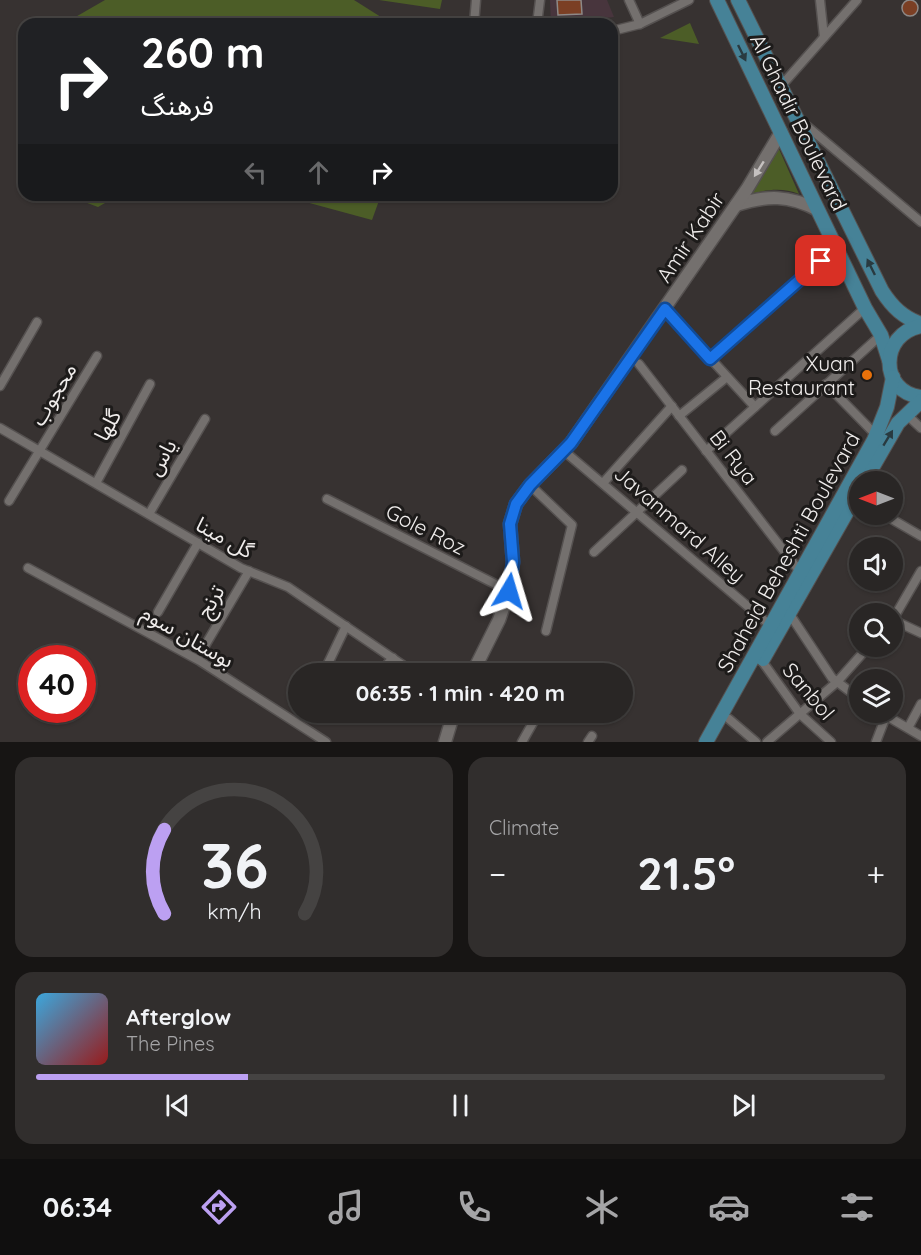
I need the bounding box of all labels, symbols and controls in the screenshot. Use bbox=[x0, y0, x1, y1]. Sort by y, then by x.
text: 260 m bbox=[141, 26, 264, 79]
street label: Al Ghadir Boulevard bbox=[745, 29, 853, 215]
icon: right bbox=[42, 42, 120, 120]
one-way arrow bbox=[738, 44, 747, 61]
text: فرهنگ bbox=[141, 88, 214, 122]
icon: left bbox=[239, 156, 272, 189]
icon: ahead bbox=[302, 156, 335, 189]
icon: right bbox=[365, 156, 398, 189]
one-way arrow bbox=[754, 161, 765, 178]
street label: Amir Kabir bbox=[650, 187, 730, 287]
pin bbox=[795, 235, 846, 286]
icon: arrive bbox=[804, 244, 837, 277]
one-way arrow bbox=[866, 258, 876, 276]
place label: Xuan Restaurant bbox=[748, 350, 855, 400]
street label: محجوب bbox=[24, 358, 82, 430]
marker: Xuan Restaurant bbox=[860, 368, 874, 382]
street label: گلها bbox=[88, 405, 126, 445]
street label: Bi Rya bbox=[704, 424, 764, 490]
street label: Shaheid Beheshti Boulevard bbox=[711, 427, 865, 677]
one-way arrow bbox=[883, 430, 894, 446]
street label: یاس bbox=[140, 434, 182, 480]
street label: Javanmard Alley bbox=[609, 460, 751, 588]
north arrow bbox=[849, 471, 903, 525]
map controls bbox=[849, 471, 903, 723]
street label: Gole Roz bbox=[382, 498, 470, 560]
street label: گل مینا bbox=[192, 511, 259, 564]
button: sound bbox=[849, 537, 903, 591]
position arrow bbox=[477, 559, 541, 623]
street label: ترنج bbox=[190, 580, 232, 623]
street label: بوستان سوم bbox=[135, 599, 239, 676]
button: search bbox=[849, 603, 903, 657]
speed limit sign: 40 bbox=[18, 645, 96, 723]
street label: Sanbol bbox=[778, 657, 840, 725]
button: layers bbox=[849, 669, 903, 723]
text: 06:35 · 1 min · 420 m bbox=[356, 679, 565, 707]
text: Climate bbox=[489, 815, 559, 840]
text: 36 bbox=[200, 826, 268, 904]
text: 21.5° bbox=[637, 845, 735, 901]
text: − bbox=[489, 853, 506, 894]
text: + bbox=[866, 853, 885, 894]
text: km/h bbox=[207, 898, 261, 924]
text: Afterglow bbox=[126, 1003, 231, 1031]
text: The Pines bbox=[126, 1031, 215, 1056]
icon: previous bbox=[161, 1089, 194, 1122]
icon: pause bbox=[444, 1089, 477, 1122]
icon: next bbox=[727, 1089, 760, 1122]
icon: directions bbox=[198, 1186, 240, 1228]
icon: music bbox=[325, 1186, 367, 1228]
icon: phone bbox=[453, 1186, 495, 1228]
icon: climate bbox=[581, 1186, 623, 1228]
icon: car bbox=[708, 1186, 750, 1228]
icon: filters bbox=[836, 1186, 878, 1228]
text: 06:34 bbox=[43, 1190, 112, 1224]

